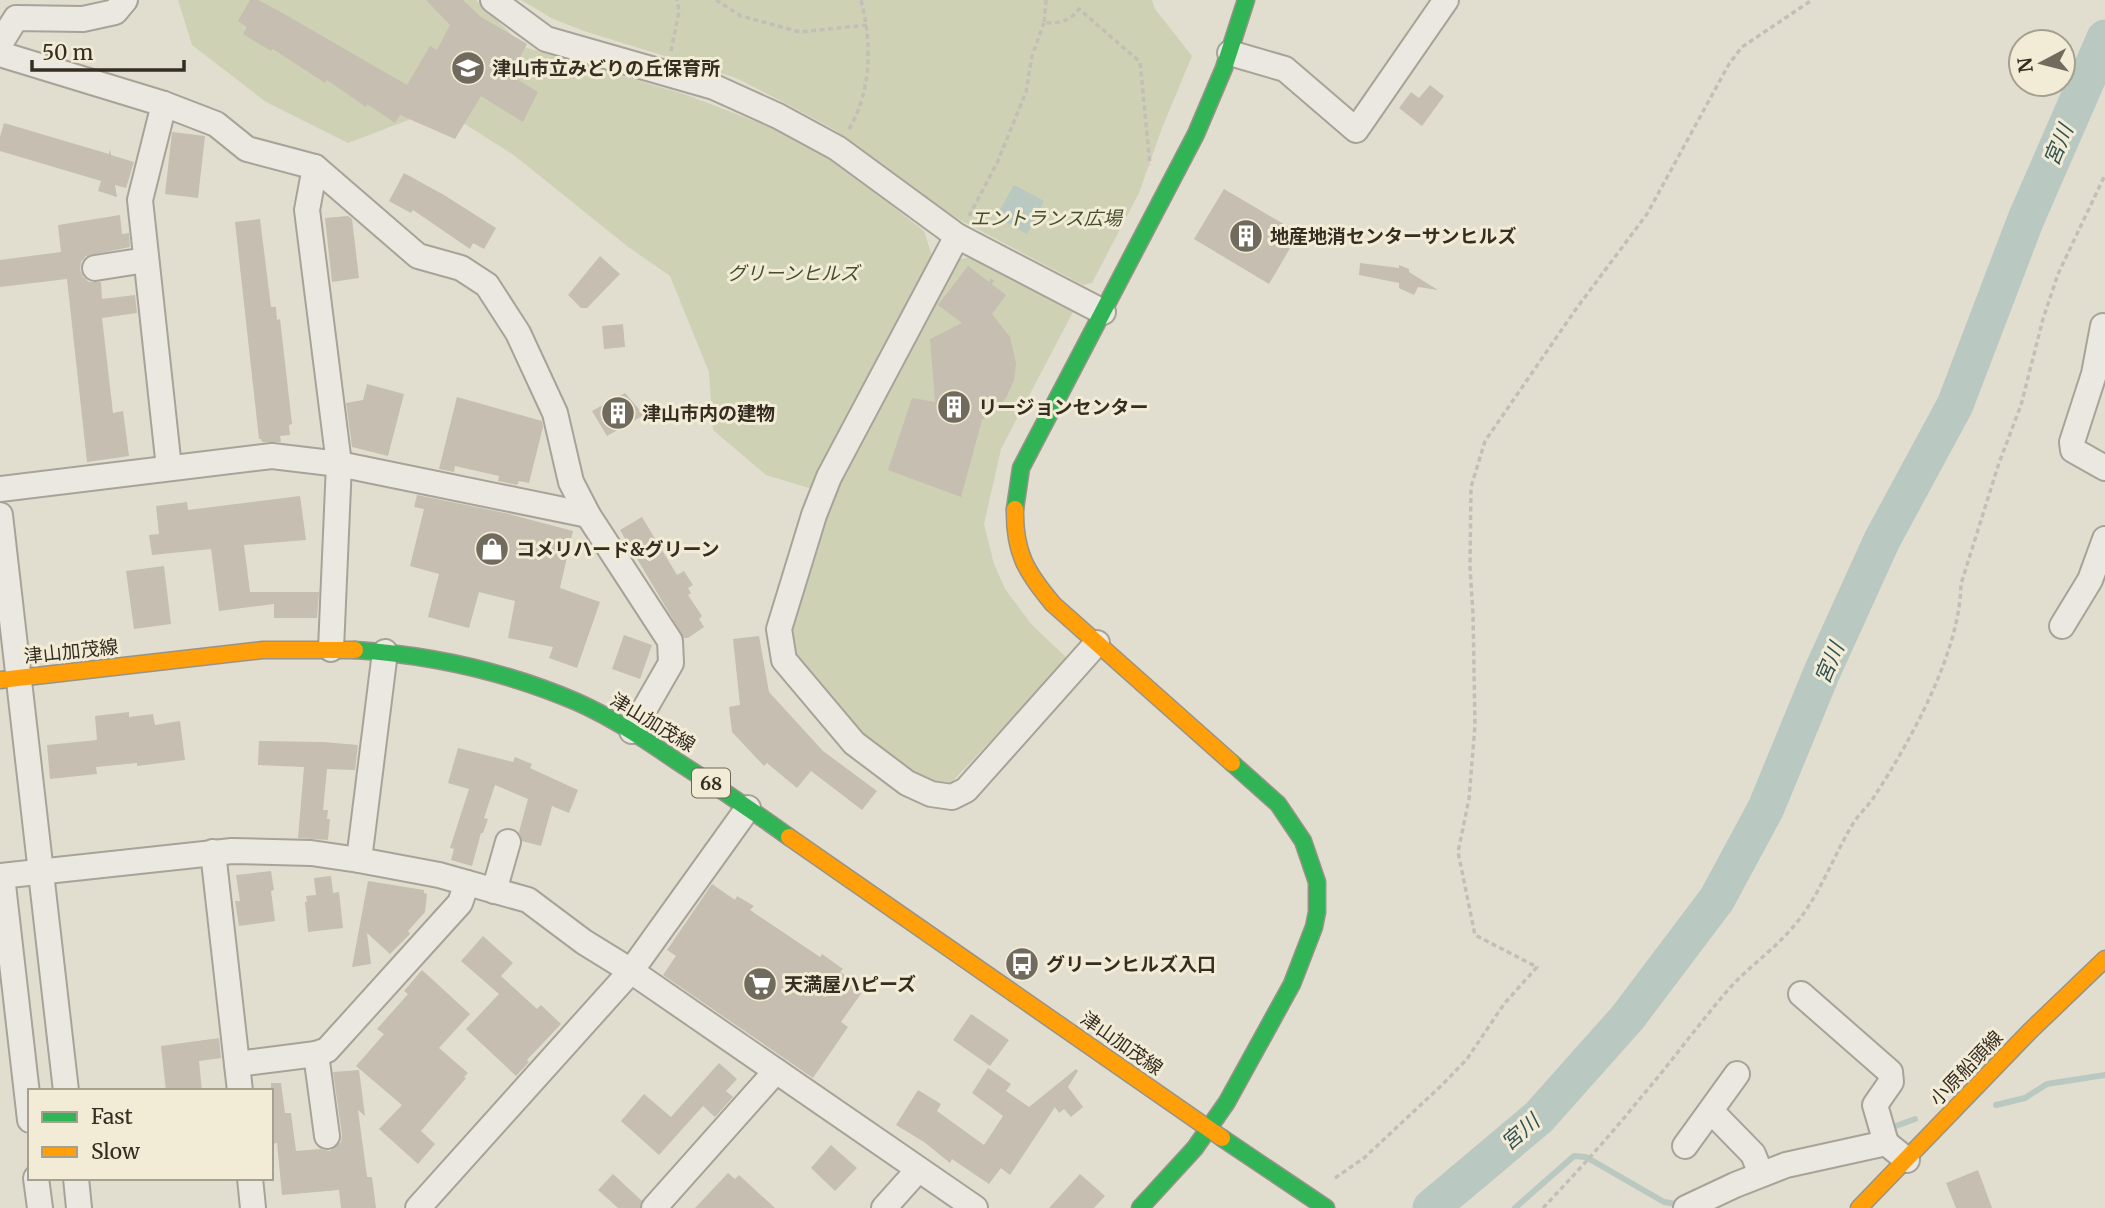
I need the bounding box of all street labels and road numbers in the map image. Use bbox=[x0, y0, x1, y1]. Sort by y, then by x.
street label: 津山加茂線 bbox=[22, 634, 120, 668]
street label: 津山加茂線 bbox=[606, 687, 700, 757]
road number: 68 bbox=[692, 768, 730, 798]
street label: 津山加茂線 bbox=[1076, 1006, 1168, 1080]
street label: 小原船頭線 bbox=[1924, 1025, 2008, 1111]

